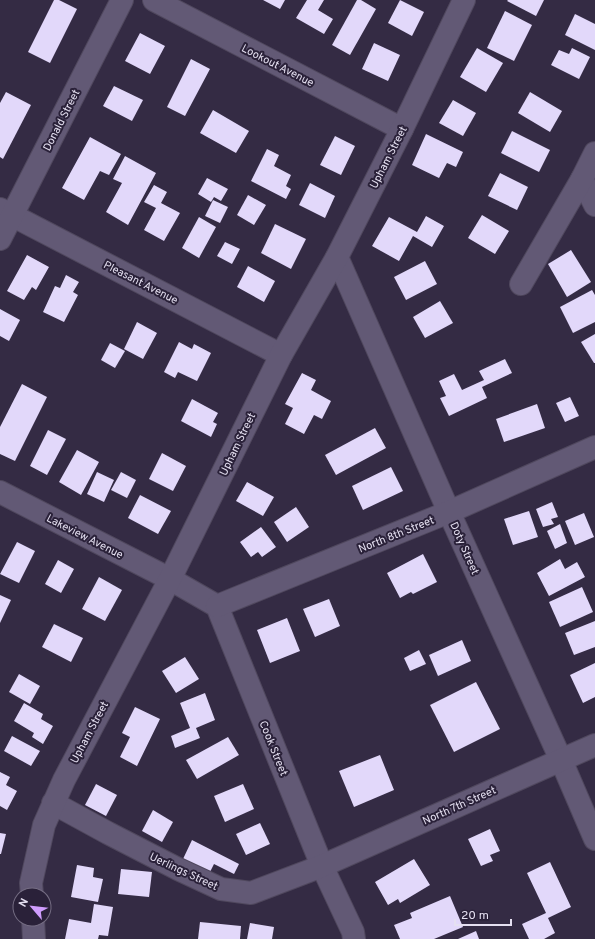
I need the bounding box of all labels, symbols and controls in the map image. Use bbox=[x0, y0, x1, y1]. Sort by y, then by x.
street label: Lookout Avenue bbox=[239, 42, 316, 90]
street label: Donald Street bbox=[40, 87, 83, 154]
street label: Upham Street bbox=[367, 124, 411, 191]
street label: Pleasant Avenue bbox=[101, 258, 180, 308]
street label: Upham Street bbox=[217, 411, 259, 478]
street label: Lakeview Avenue bbox=[44, 512, 125, 562]
street label: North 8th Street bbox=[356, 513, 436, 557]
street label: Doty Street bbox=[446, 520, 482, 577]
street label: Upham Street bbox=[68, 699, 112, 766]
street label: Cook Street bbox=[256, 719, 290, 778]
street label: North 7th Street bbox=[420, 783, 498, 828]
street label: Uerlings Street bbox=[147, 850, 220, 894]
north arrow bbox=[12, 887, 52, 927]
text: N bbox=[16, 896, 32, 910]
scale bar bbox=[455, 901, 511, 927]
text: 20 m bbox=[461, 908, 489, 924]

